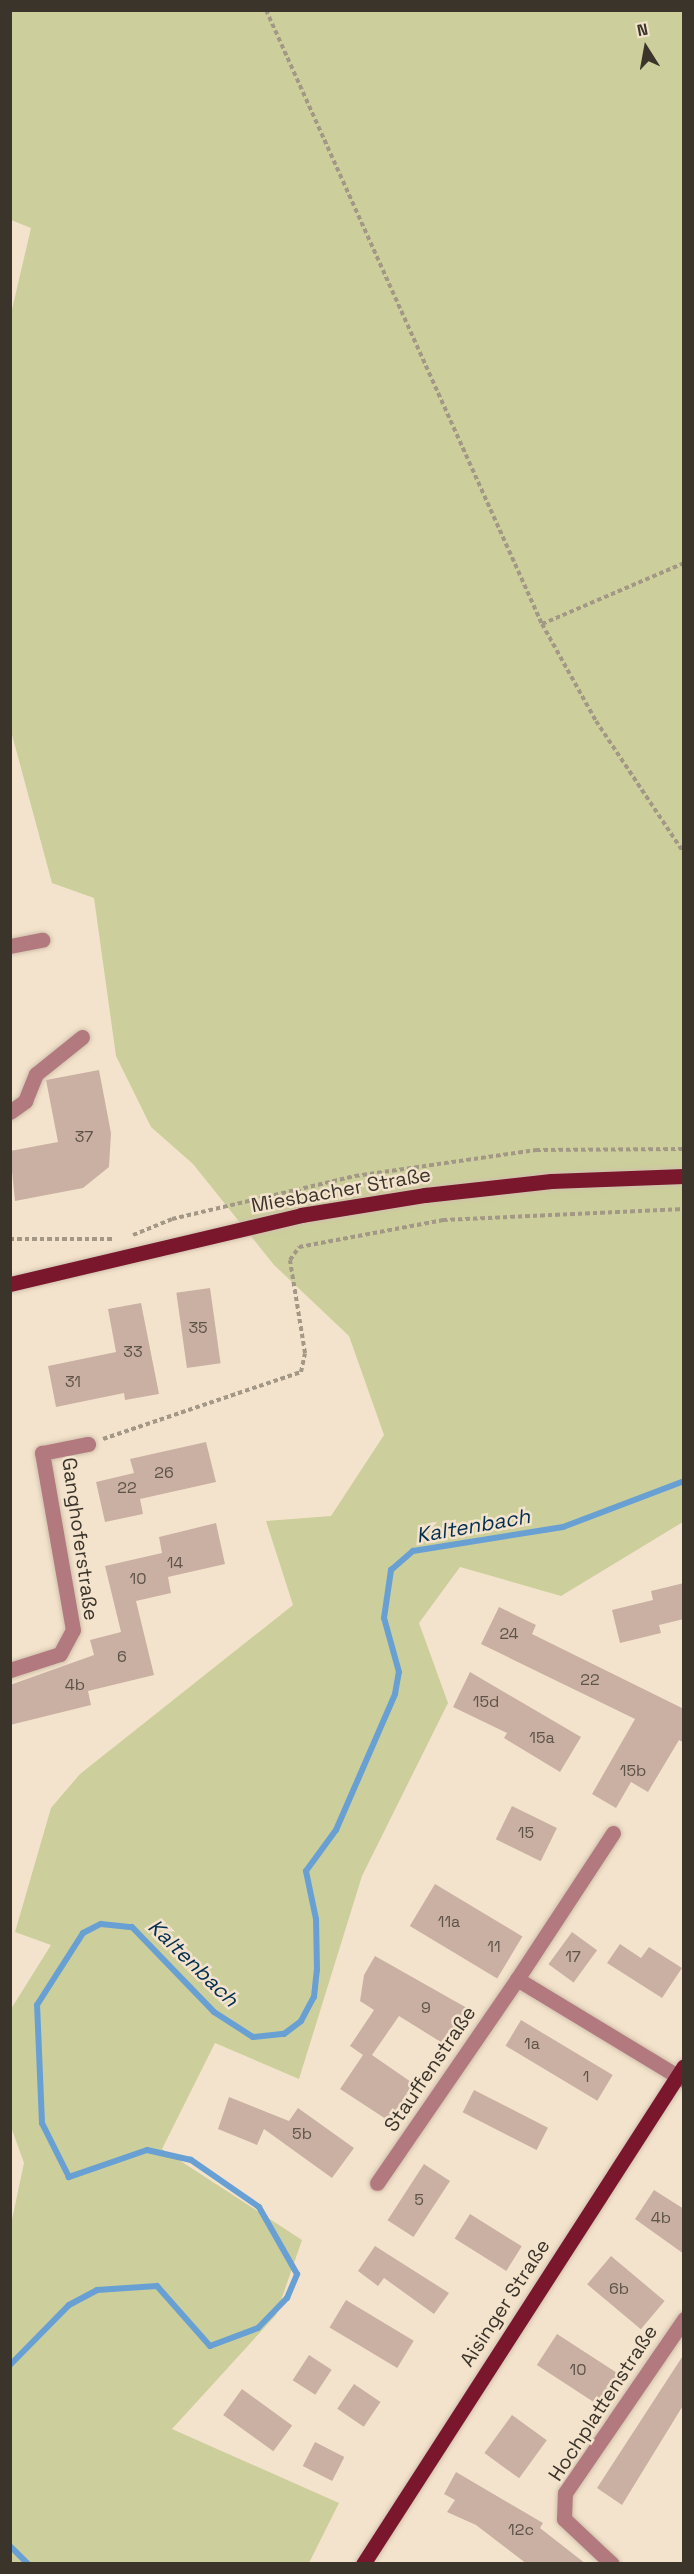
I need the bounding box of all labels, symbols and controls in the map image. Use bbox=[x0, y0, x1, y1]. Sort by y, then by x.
north arrow bbox=[616, 18, 676, 78]
text: N bbox=[635, 19, 650, 41]
house number: 37 bbox=[75, 1127, 93, 1147]
street label: Miesbacher Straße bbox=[249, 1162, 433, 1218]
house number: 35 bbox=[188, 1318, 208, 1338]
house number: 33 bbox=[123, 1342, 143, 1362]
house number: 31 bbox=[65, 1372, 81, 1392]
street label: Ganghoferstraße bbox=[57, 1456, 103, 1622]
house number: 26 bbox=[154, 1463, 174, 1483]
house number: 22 bbox=[117, 1478, 137, 1498]
water label: Kaltenbach bbox=[414, 1504, 532, 1548]
house number: 14 bbox=[167, 1553, 183, 1573]
house number: 10 bbox=[130, 1569, 146, 1589]
house number: 24 bbox=[499, 1624, 519, 1644]
house number: 6 bbox=[117, 1647, 127, 1667]
house number: 22 bbox=[580, 1670, 600, 1690]
house number: 4b bbox=[65, 1675, 85, 1695]
house number: 15d bbox=[473, 1692, 499, 1712]
house number: 15a bbox=[529, 1728, 555, 1748]
house number: 15b bbox=[620, 1761, 646, 1781]
house number: 15 bbox=[518, 1823, 534, 1843]
house number: 11a bbox=[438, 1912, 460, 1932]
water label: Kaltenbach bbox=[143, 1914, 243, 2012]
house number: 11 bbox=[487, 1937, 501, 1957]
house number: 17 bbox=[565, 1947, 581, 1967]
house number: 9 bbox=[421, 1998, 431, 2018]
street label: Stauffenstraße bbox=[379, 2002, 481, 2136]
house number: 1a bbox=[524, 2034, 540, 2054]
house number: 1 bbox=[583, 2067, 589, 2087]
house number: 5b bbox=[292, 2124, 312, 2144]
house number: 5 bbox=[414, 2190, 424, 2210]
house number: 4b bbox=[651, 2208, 671, 2228]
street label: Aisinger Straße bbox=[455, 2235, 555, 2371]
house number: 6b bbox=[609, 2279, 629, 2299]
street label: Hochplattenstraße bbox=[544, 2320, 662, 2486]
house number: 10 bbox=[570, 2360, 586, 2380]
house number: 12c bbox=[508, 2520, 534, 2540]

